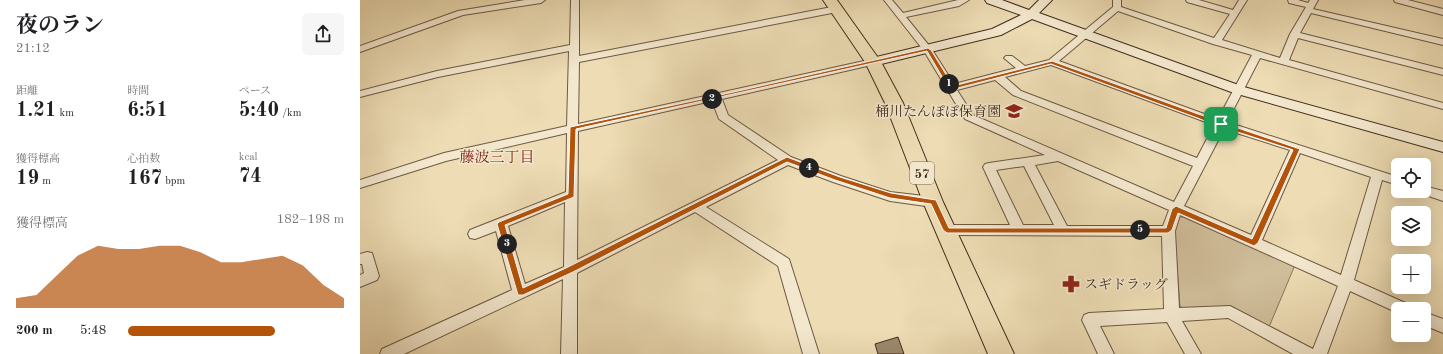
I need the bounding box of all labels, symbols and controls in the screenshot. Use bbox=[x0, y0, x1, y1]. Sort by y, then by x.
button: share bbox=[302, 13, 344, 55]
text: 夜のラン bbox=[16, 15, 104, 37]
text: 21:12 bbox=[16, 42, 50, 55]
pin: 1 bbox=[939, 74, 959, 94]
text: 1 bbox=[946, 78, 952, 89]
text: 距離 bbox=[16, 86, 38, 97]
text: 時間 bbox=[127, 86, 149, 97]
text: ペース bbox=[239, 86, 271, 97]
pin: 2 bbox=[702, 89, 722, 109]
text: 2 bbox=[709, 93, 715, 104]
text: 1.21 bbox=[16, 101, 56, 121]
text: 6:51 bbox=[127, 101, 168, 121]
text: 5:40 bbox=[239, 101, 279, 121]
school or university icon: 桶川たんぽぽ保育園 bbox=[1004, 101, 1024, 121]
place label: 桶川たんぽぽ保育園 bbox=[875, 104, 1001, 119]
pin bbox=[1204, 107, 1238, 141]
text: km bbox=[56, 108, 74, 119]
text: /km bbox=[279, 108, 302, 119]
icon: arrive bbox=[1210, 113, 1232, 135]
district label: 藤波三丁目 bbox=[459, 149, 535, 166]
text: kcal bbox=[239, 152, 258, 163]
text: 獲得標高 bbox=[16, 154, 60, 165]
text: 心拍数 bbox=[127, 154, 160, 165]
pin: 4 bbox=[799, 158, 819, 178]
map controls bbox=[1391, 158, 1431, 342]
button: locate bbox=[1391, 158, 1431, 198]
text: 4 bbox=[806, 162, 812, 173]
road number: 57 bbox=[910, 162, 934, 184]
text: 74 bbox=[239, 167, 262, 187]
text: 19 bbox=[16, 169, 39, 189]
text: 167 bbox=[127, 169, 162, 189]
text: m bbox=[39, 176, 51, 187]
text: bpm bbox=[162, 176, 185, 187]
button: layers bbox=[1391, 206, 1431, 246]
text: 182–198 m bbox=[277, 213, 344, 226]
text: 獲得標高 bbox=[16, 217, 68, 230]
pin: 5 bbox=[1130, 220, 1150, 240]
text: 5 bbox=[1137, 224, 1143, 235]
pin: 3 bbox=[497, 234, 517, 254]
text: 3 bbox=[504, 238, 510, 249]
button: + bbox=[1391, 254, 1431, 294]
pharmacy icon: スギドラッグ bbox=[1061, 274, 1081, 294]
place label: スギドラッグ bbox=[1084, 277, 1168, 292]
button: − bbox=[1391, 302, 1431, 342]
text: 200 m bbox=[16, 324, 53, 337]
text: 5:48 bbox=[80, 324, 106, 337]

